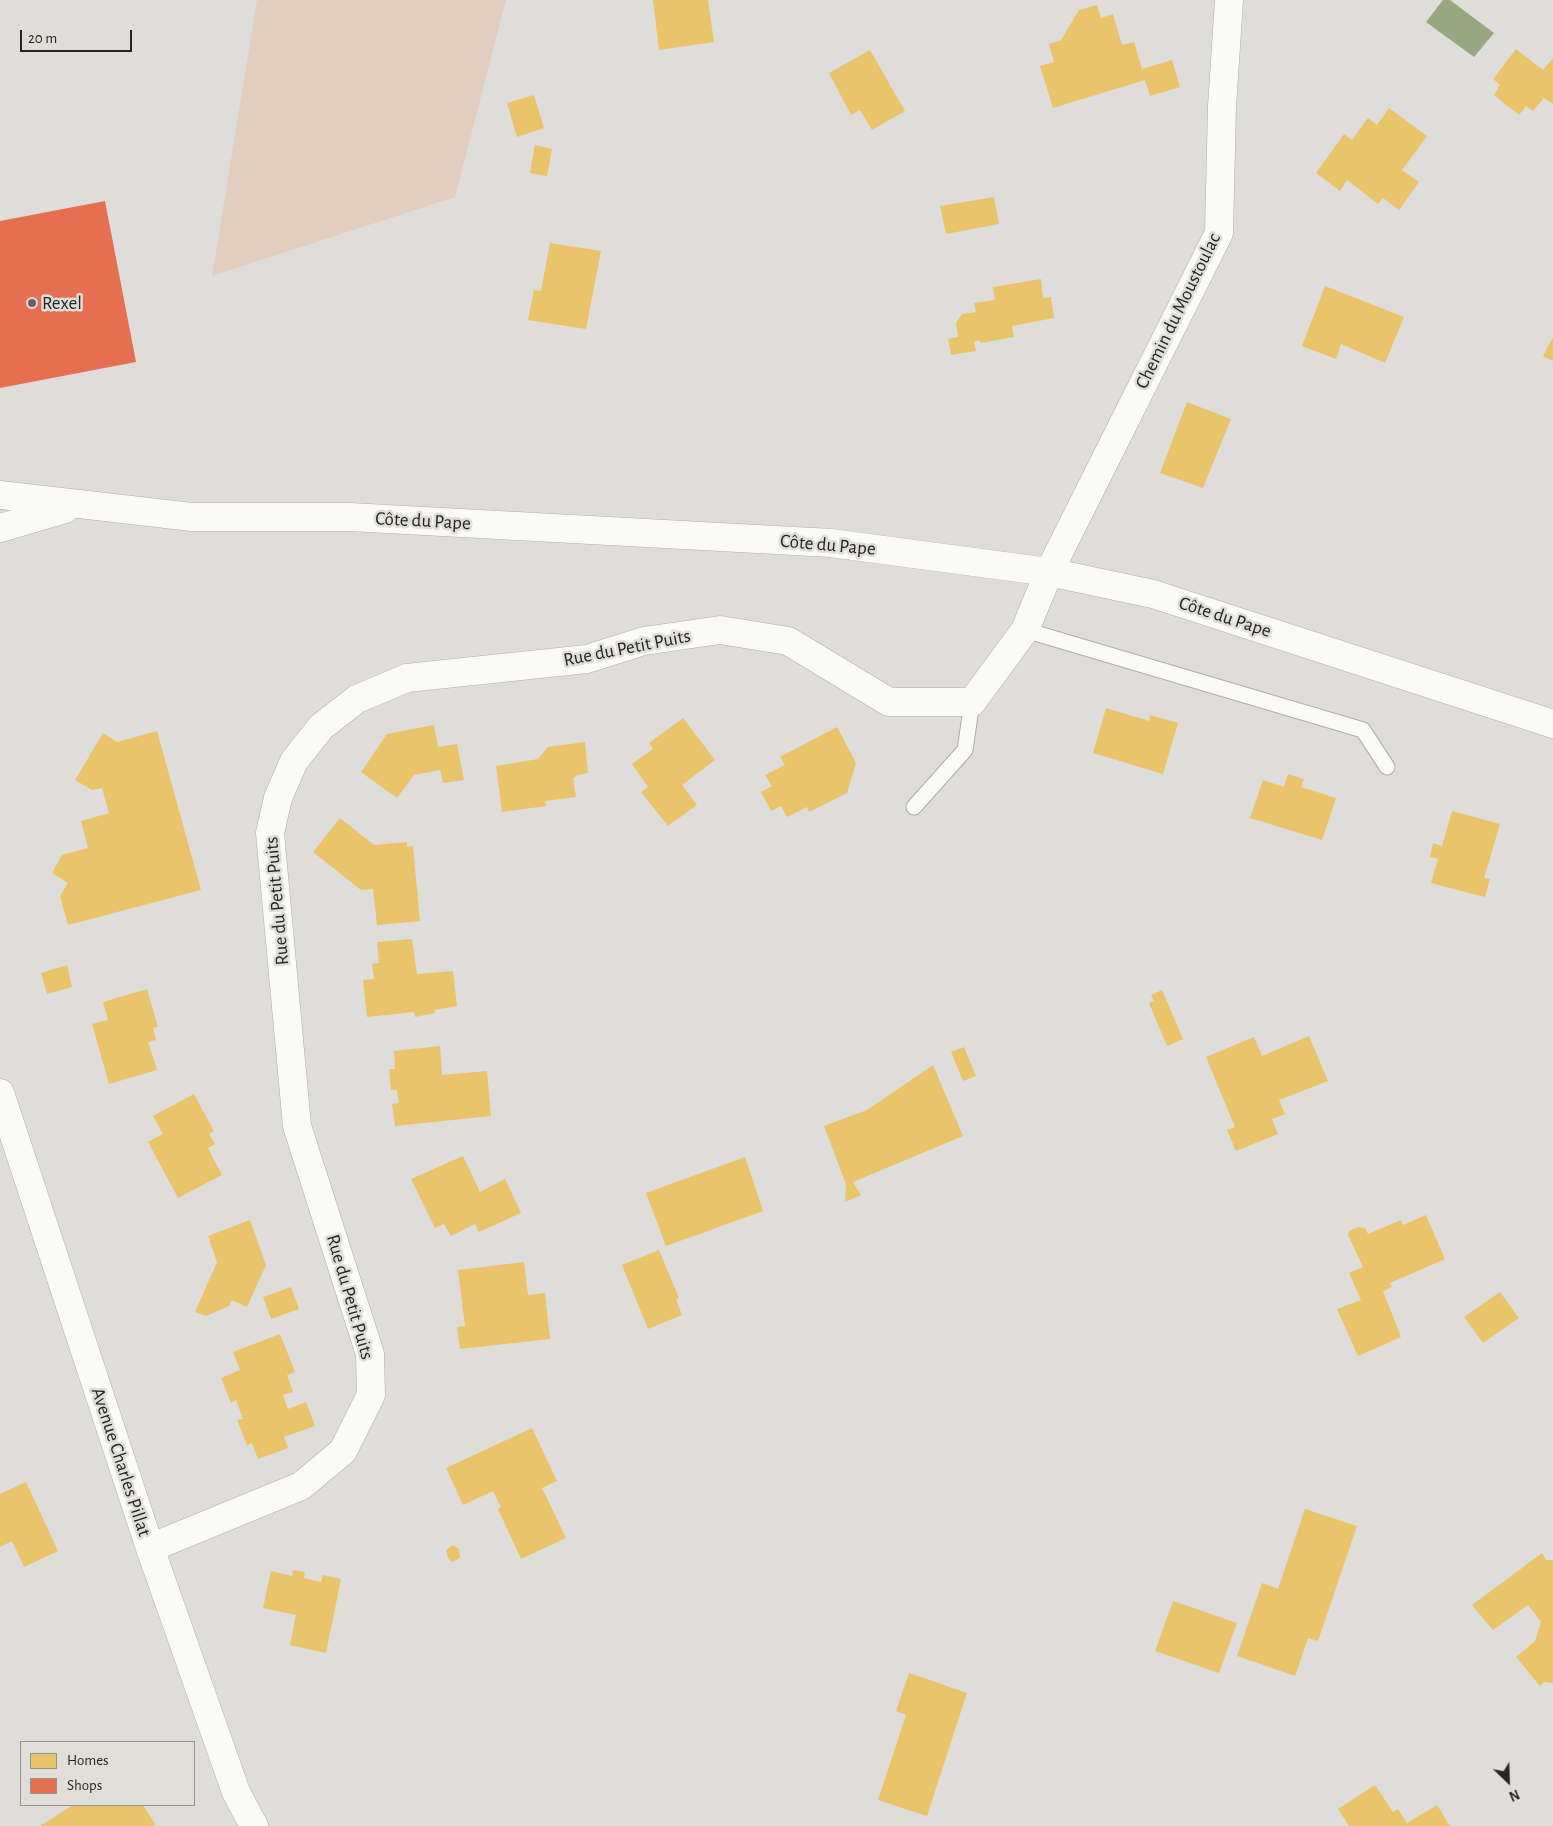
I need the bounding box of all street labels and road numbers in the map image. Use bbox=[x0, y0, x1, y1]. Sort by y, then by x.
street label: Chemin du Moustoulac bbox=[1130, 230, 1226, 392]
street label: Côte du Pape bbox=[375, 507, 471, 535]
street label: Côte du Pape bbox=[779, 529, 877, 561]
street label: Côte du Pape bbox=[1176, 591, 1274, 643]
street label: Rue du Petit Puits bbox=[561, 624, 693, 672]
street label: Rue du Petit Puits bbox=[260, 836, 294, 966]
street label: Rue du Petit Puits bbox=[321, 1232, 379, 1362]
street label: Avenue Charles Pillat bbox=[86, 1385, 156, 1539]

